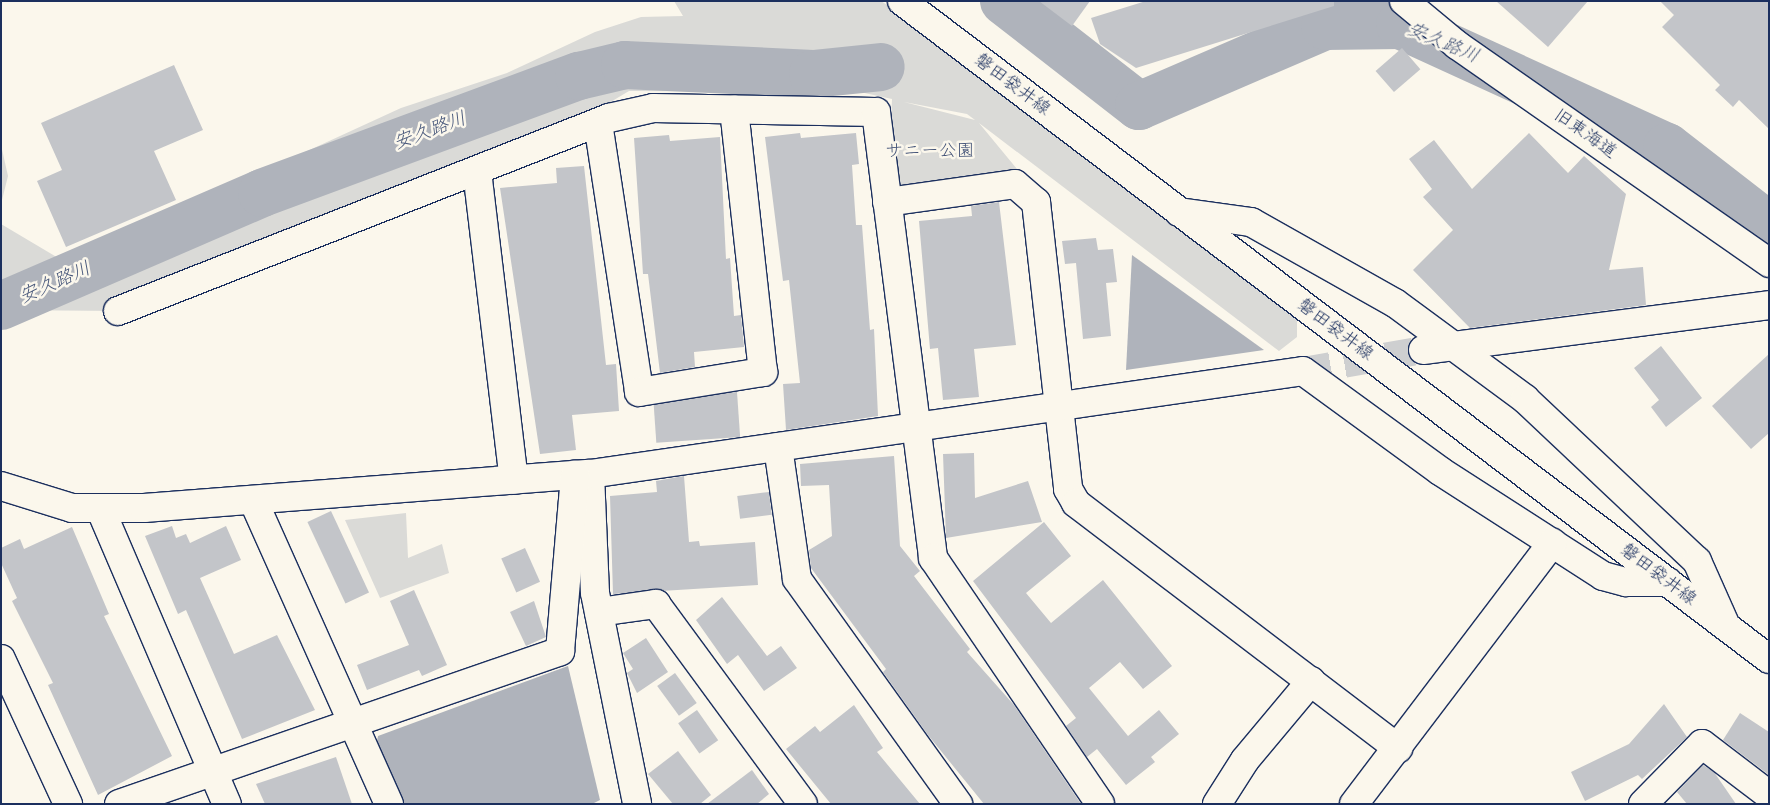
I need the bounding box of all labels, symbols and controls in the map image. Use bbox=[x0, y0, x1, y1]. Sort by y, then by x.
water label: 安久路川 bbox=[1404, 18, 1482, 68]
street label: 磐田袋井線 bbox=[970, 49, 1054, 121]
street label: 旧東海道 bbox=[1549, 105, 1621, 163]
water label: 安久路川 bbox=[390, 107, 470, 155]
park label: サニー公園 bbox=[885, 140, 975, 162]
water label: 安久路川 bbox=[16, 257, 94, 309]
street label: 磐田袋井線 bbox=[1293, 294, 1377, 366]
street label: 磐田袋井線 bbox=[1616, 539, 1700, 611]

